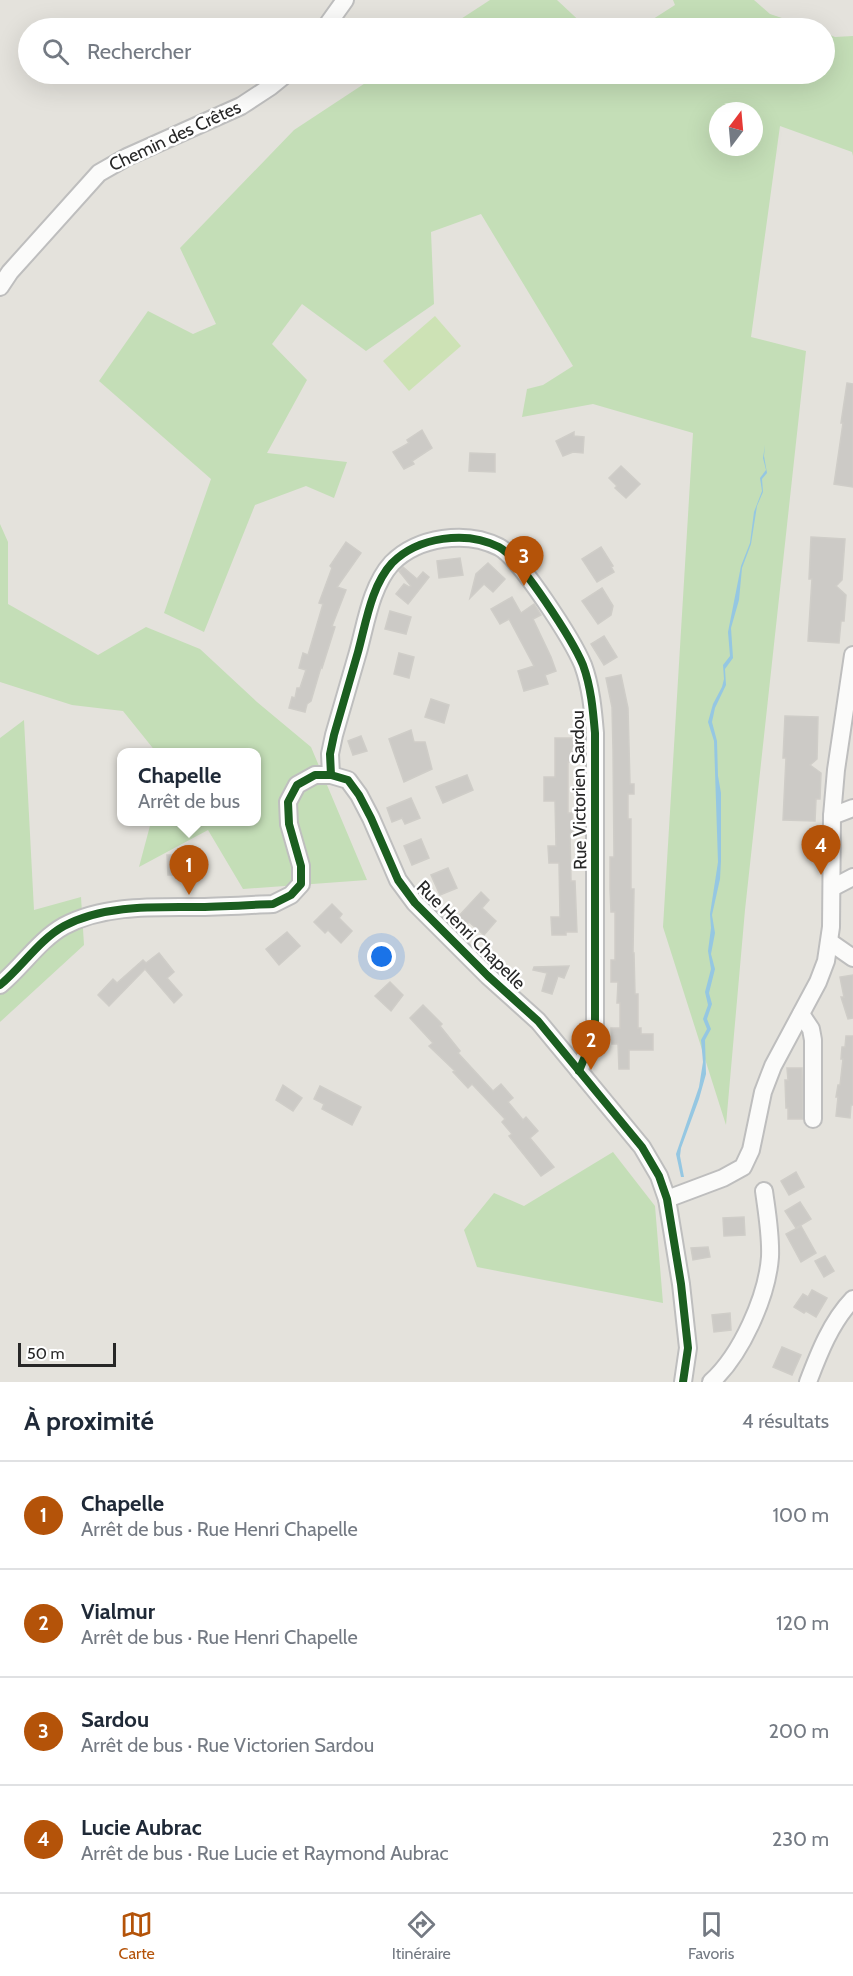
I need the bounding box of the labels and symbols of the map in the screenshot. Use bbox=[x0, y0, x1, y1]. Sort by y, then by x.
street label: Chemin des Crêtes bbox=[106, 96, 244, 176]
north arrow bbox=[709, 102, 763, 156]
pin: 3 bbox=[504, 536, 544, 586]
street label: Rue Victorien Sardou bbox=[567, 710, 591, 870]
pin: 4 bbox=[802, 826, 840, 875]
pin: 1 bbox=[170, 846, 208, 895]
street label: Rue Henri Chapelle bbox=[412, 876, 530, 994]
your location bbox=[367, 942, 396, 971]
pin: 2 bbox=[572, 1020, 610, 1070]
scale bar bbox=[18, 1340, 116, 1368]

